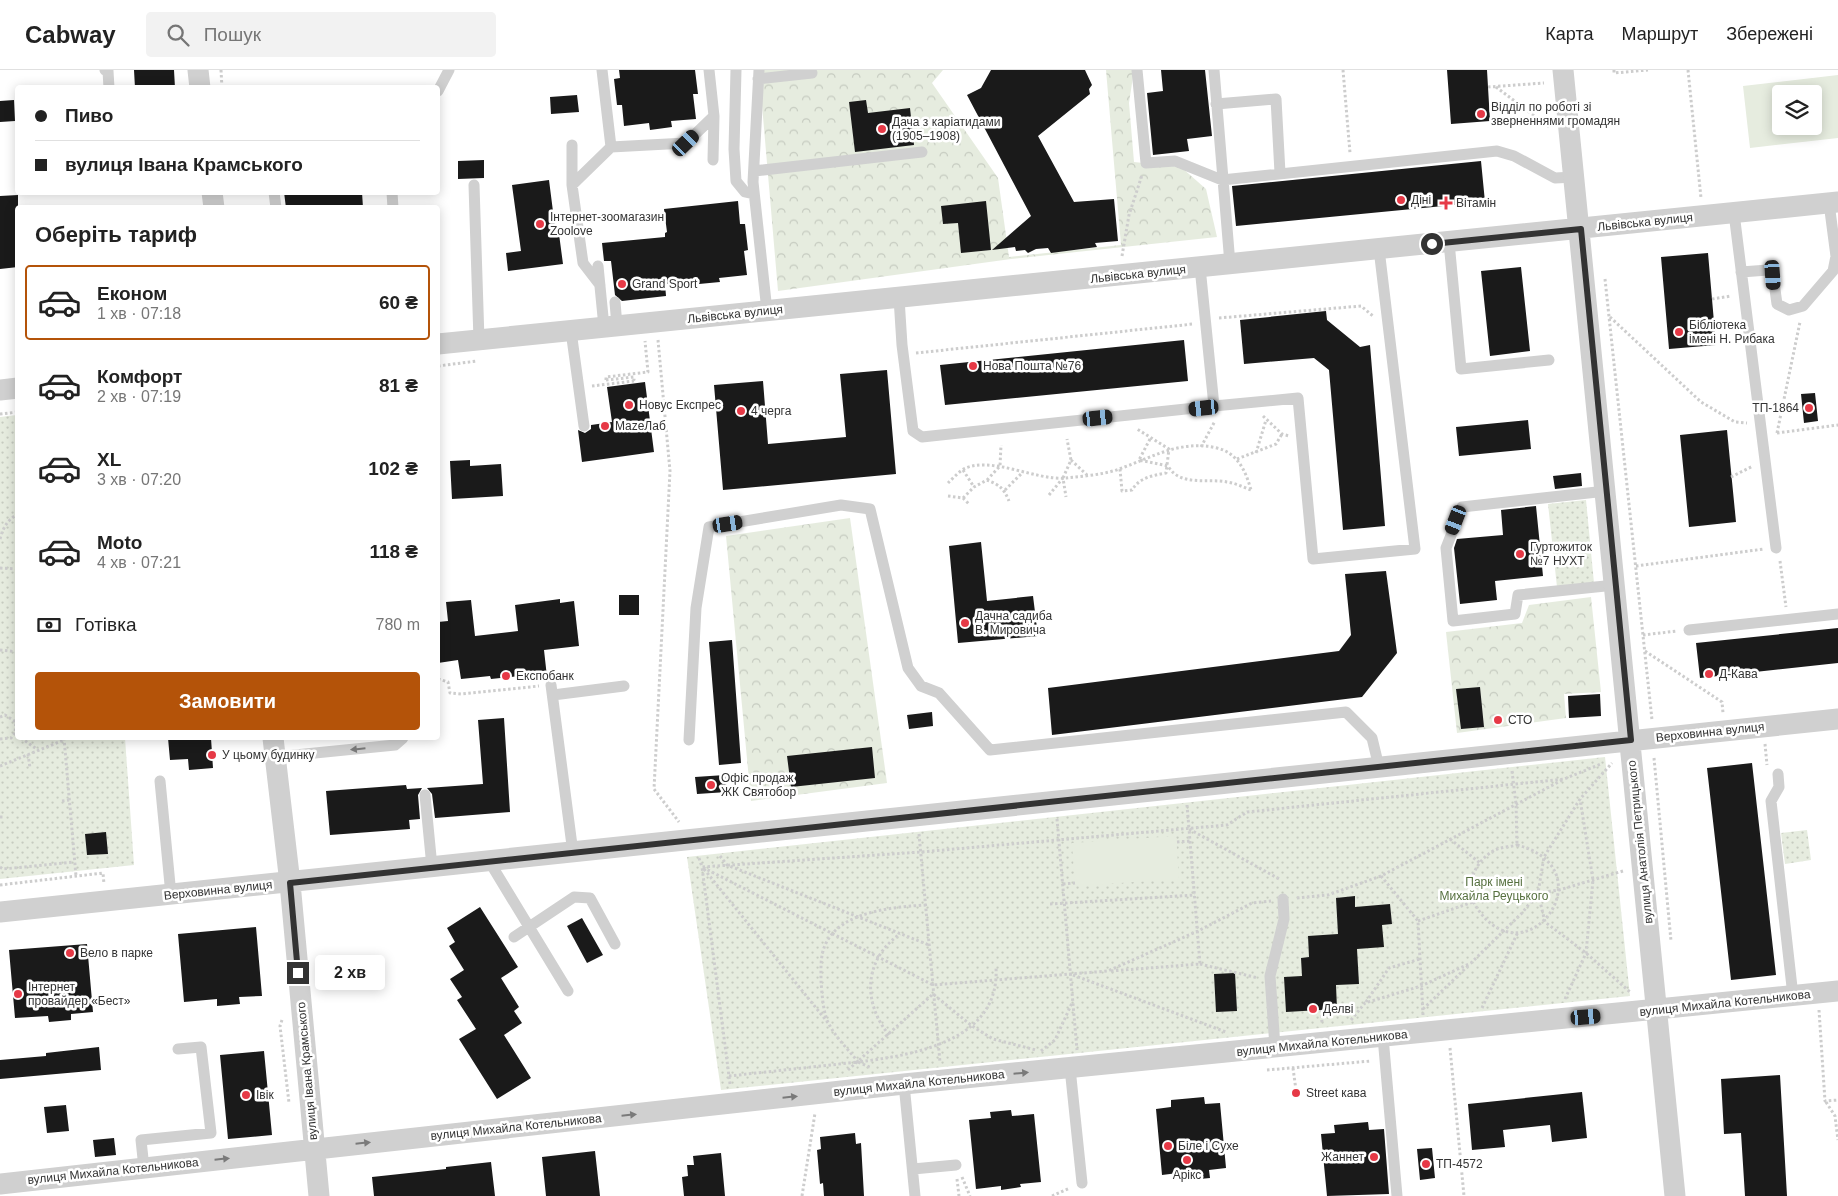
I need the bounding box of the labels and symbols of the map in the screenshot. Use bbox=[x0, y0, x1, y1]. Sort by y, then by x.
place label: Відділ по роботі зі зверненнями громадян bbox=[1491, 100, 1620, 128]
marker: Відділ по роботі зі зверненнями громадян bbox=[1475, 108, 1487, 120]
place label: Дача з каріатидами (1905–1908) bbox=[892, 115, 1000, 143]
marker: Дача з каріатидами (1905–1908) bbox=[876, 123, 888, 135]
car bbox=[669, 127, 702, 159]
place label: Діні bbox=[1411, 193, 1431, 207]
marker: Діні bbox=[1395, 194, 1407, 206]
place label: Вітамін bbox=[1456, 196, 1496, 210]
marker: Вітамін bbox=[1440, 197, 1452, 209]
place label: Інтернет-зоомагазин Zoolove bbox=[550, 210, 664, 238]
street label: Львівська вулиця bbox=[1596, 210, 1694, 234]
marker: Інтернет-зоомагазин Zoolove bbox=[534, 218, 546, 230]
route start bbox=[1421, 233, 1443, 255]
car bbox=[1764, 260, 1781, 290]
street label: Львівська вулиця bbox=[1089, 262, 1187, 286]
place label: Grand Sport bbox=[632, 277, 698, 291]
marker: Grand Sport bbox=[616, 278, 628, 290]
street label: Львівська вулиця bbox=[686, 302, 784, 326]
place label: Бібліотека імені Н. Рибака bbox=[1689, 318, 1775, 346]
marker: Бібліотека імені Н. Рибака bbox=[1673, 326, 1685, 338]
place label: Нова Пошта №76 bbox=[983, 359, 1081, 373]
marker: Нова Пошта №76 bbox=[967, 360, 979, 372]
place label: Новус Експрес bbox=[639, 398, 721, 412]
marker: Новус Експрес bbox=[623, 399, 635, 411]
car bbox=[1188, 399, 1219, 417]
place label: ТП-1864 bbox=[1752, 401, 1799, 415]
marker: ТП-1864 bbox=[1803, 402, 1815, 414]
place label: 4 черга bbox=[751, 404, 792, 418]
marker: 4 черга bbox=[735, 405, 747, 417]
car bbox=[1082, 409, 1113, 427]
place label: MazeЛаб bbox=[615, 419, 666, 433]
marker: MazeЛаб bbox=[599, 420, 611, 432]
car bbox=[1443, 503, 1468, 537]
car bbox=[712, 514, 743, 534]
place label: Гуртожиток №7 НУХТ bbox=[1530, 540, 1593, 568]
marker: Гуртожиток №7 НУХТ bbox=[1514, 548, 1526, 560]
place label: Дачна садиба В. Мировича bbox=[975, 609, 1052, 637]
marker: Дачна садиба В. Мировича bbox=[959, 617, 971, 629]
place label: Д-Кава bbox=[1719, 667, 1758, 681]
marker: Д-Кава bbox=[1703, 668, 1715, 680]
place label: Експобанк bbox=[516, 669, 574, 683]
marker: Експобанк bbox=[500, 670, 512, 682]
place label: СТО bbox=[1508, 713, 1532, 727]
marker: СТО bbox=[1492, 714, 1504, 726]
street label: Верховинна вулиця bbox=[1655, 719, 1765, 745]
one-way arrow bbox=[349, 745, 365, 753]
place label: У цьому будинку bbox=[222, 748, 314, 762]
marker: У цьому будинку bbox=[206, 749, 218, 761]
street label: вулиця Анатолія Петрицького bbox=[1624, 759, 1656, 924]
place label: Офіс продаж ЖК Святобор bbox=[721, 771, 796, 799]
marker: Офіс продаж ЖК Святобор bbox=[705, 779, 717, 791]
park label: Парк імені Михайла Реуцького bbox=[1440, 875, 1549, 903]
street label: Верховинна вулиця bbox=[163, 877, 273, 903]
place label: Вело в парке bbox=[80, 946, 153, 960]
marker: Вело в парке bbox=[64, 947, 76, 959]
callout: 2 хв bbox=[316, 956, 386, 990]
route end bbox=[287, 962, 309, 984]
place label: Інтернет провайдер «Бест» bbox=[28, 980, 131, 1008]
street label: вулиця Михайла Котельникова bbox=[1639, 987, 1811, 1019]
marker: Інтернет провайдер «Бест» bbox=[12, 988, 24, 1000]
street label: вулиця Івана Крамського bbox=[294, 1001, 320, 1141]
place label: Делві bbox=[1323, 1002, 1353, 1016]
marker: Делві bbox=[1307, 1003, 1319, 1015]
car bbox=[1570, 1008, 1601, 1026]
street label: вулиця Михайла Котельникова bbox=[1236, 1027, 1408, 1059]
street label: вулиця Михайла Котельникова bbox=[833, 1067, 1005, 1099]
one-way arrow bbox=[1014, 1069, 1030, 1077]
place label: Street кава bbox=[1306, 1086, 1367, 1100]
marker: Street кава bbox=[1290, 1087, 1302, 1099]
place label: Івік bbox=[256, 1088, 274, 1102]
marker: Івік bbox=[240, 1089, 252, 1101]
one-way arrow bbox=[782, 1093, 798, 1101]
street label: вулиця Михайла Котельникова bbox=[430, 1111, 602, 1143]
one-way arrow bbox=[621, 1111, 637, 1119]
one-way arrow bbox=[355, 1139, 371, 1147]
place label: Біле і Сухе bbox=[1178, 1139, 1239, 1153]
marker: Біле і Сухе bbox=[1162, 1140, 1174, 1152]
place label: Жаннет bbox=[1321, 1150, 1364, 1164]
marker: Жаннет bbox=[1368, 1151, 1380, 1163]
marker: Арікс bbox=[1181, 1154, 1193, 1166]
street label: вулиця Михайла Котельникова bbox=[27, 1155, 199, 1187]
one-way arrow bbox=[215, 1155, 231, 1163]
place label: ТП-4572 bbox=[1436, 1157, 1483, 1171]
marker: ТП-4572 bbox=[1420, 1158, 1432, 1170]
place label: Арікс bbox=[1173, 1168, 1201, 1182]

